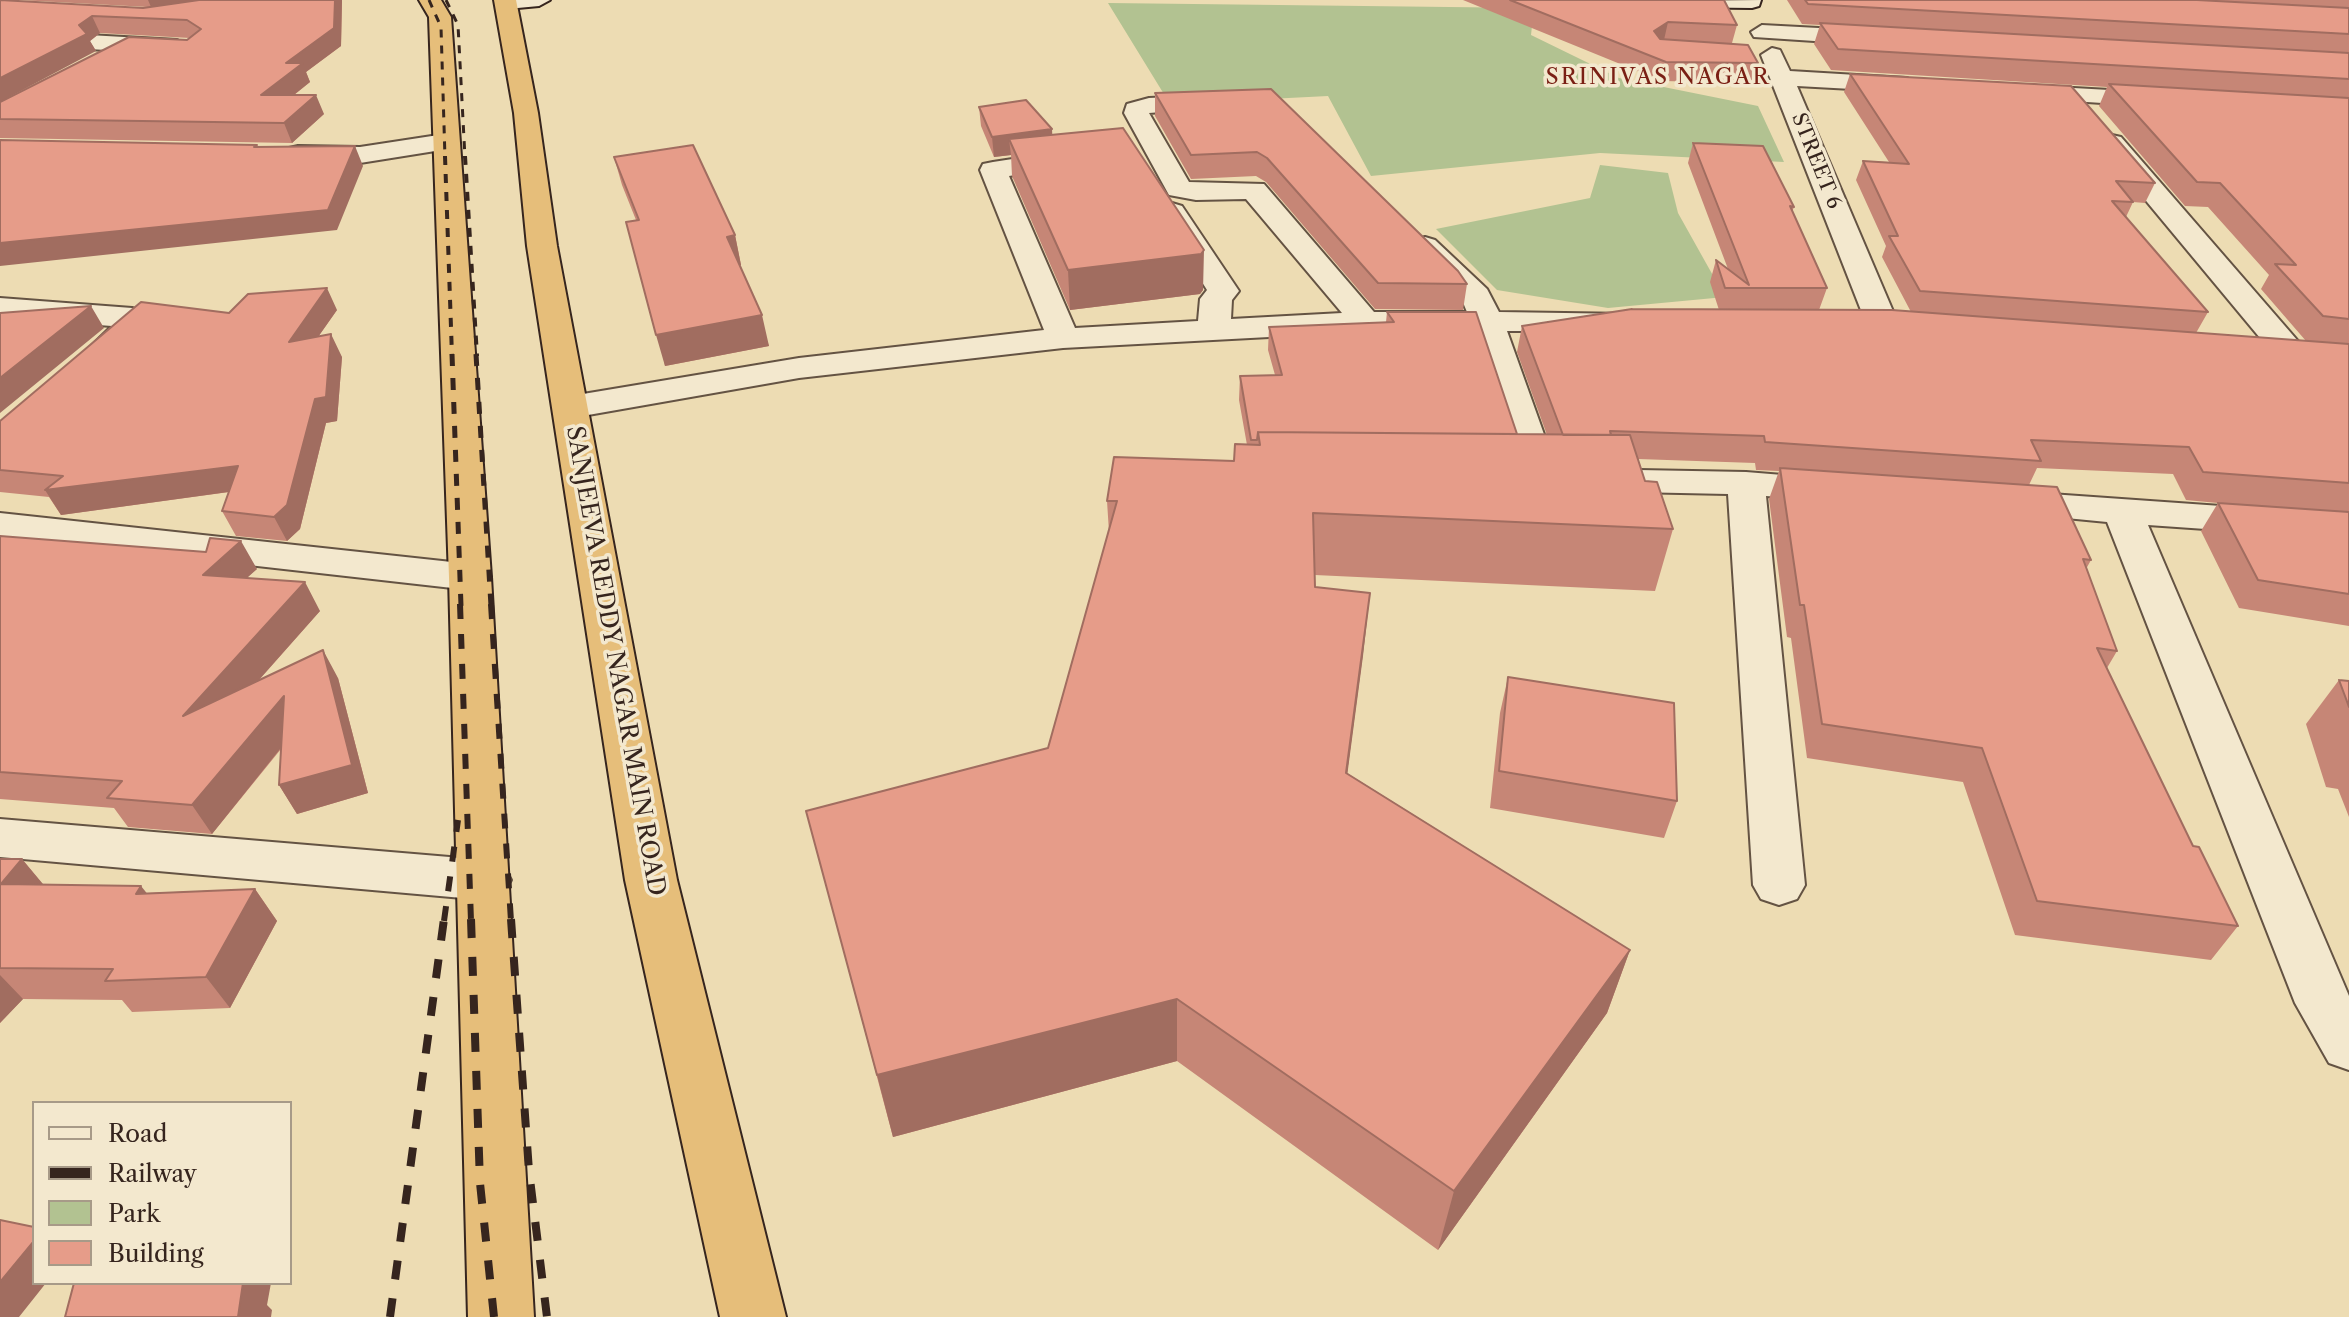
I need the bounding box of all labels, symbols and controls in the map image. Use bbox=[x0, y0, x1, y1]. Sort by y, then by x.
district label: SRINIVAS NAGAR bbox=[1546, 65, 1770, 91]
street label: STREET 6 bbox=[1786, 110, 1846, 212]
street label: SANJEEVA REDDY NAGAR MAIN ROAD bbox=[559, 424, 671, 898]
legend bbox=[32, 1101, 292, 1285]
text: Road bbox=[108, 1119, 167, 1148]
text: Railway bbox=[108, 1159, 197, 1188]
text: Park bbox=[108, 1199, 160, 1228]
text: Building bbox=[108, 1239, 204, 1268]

